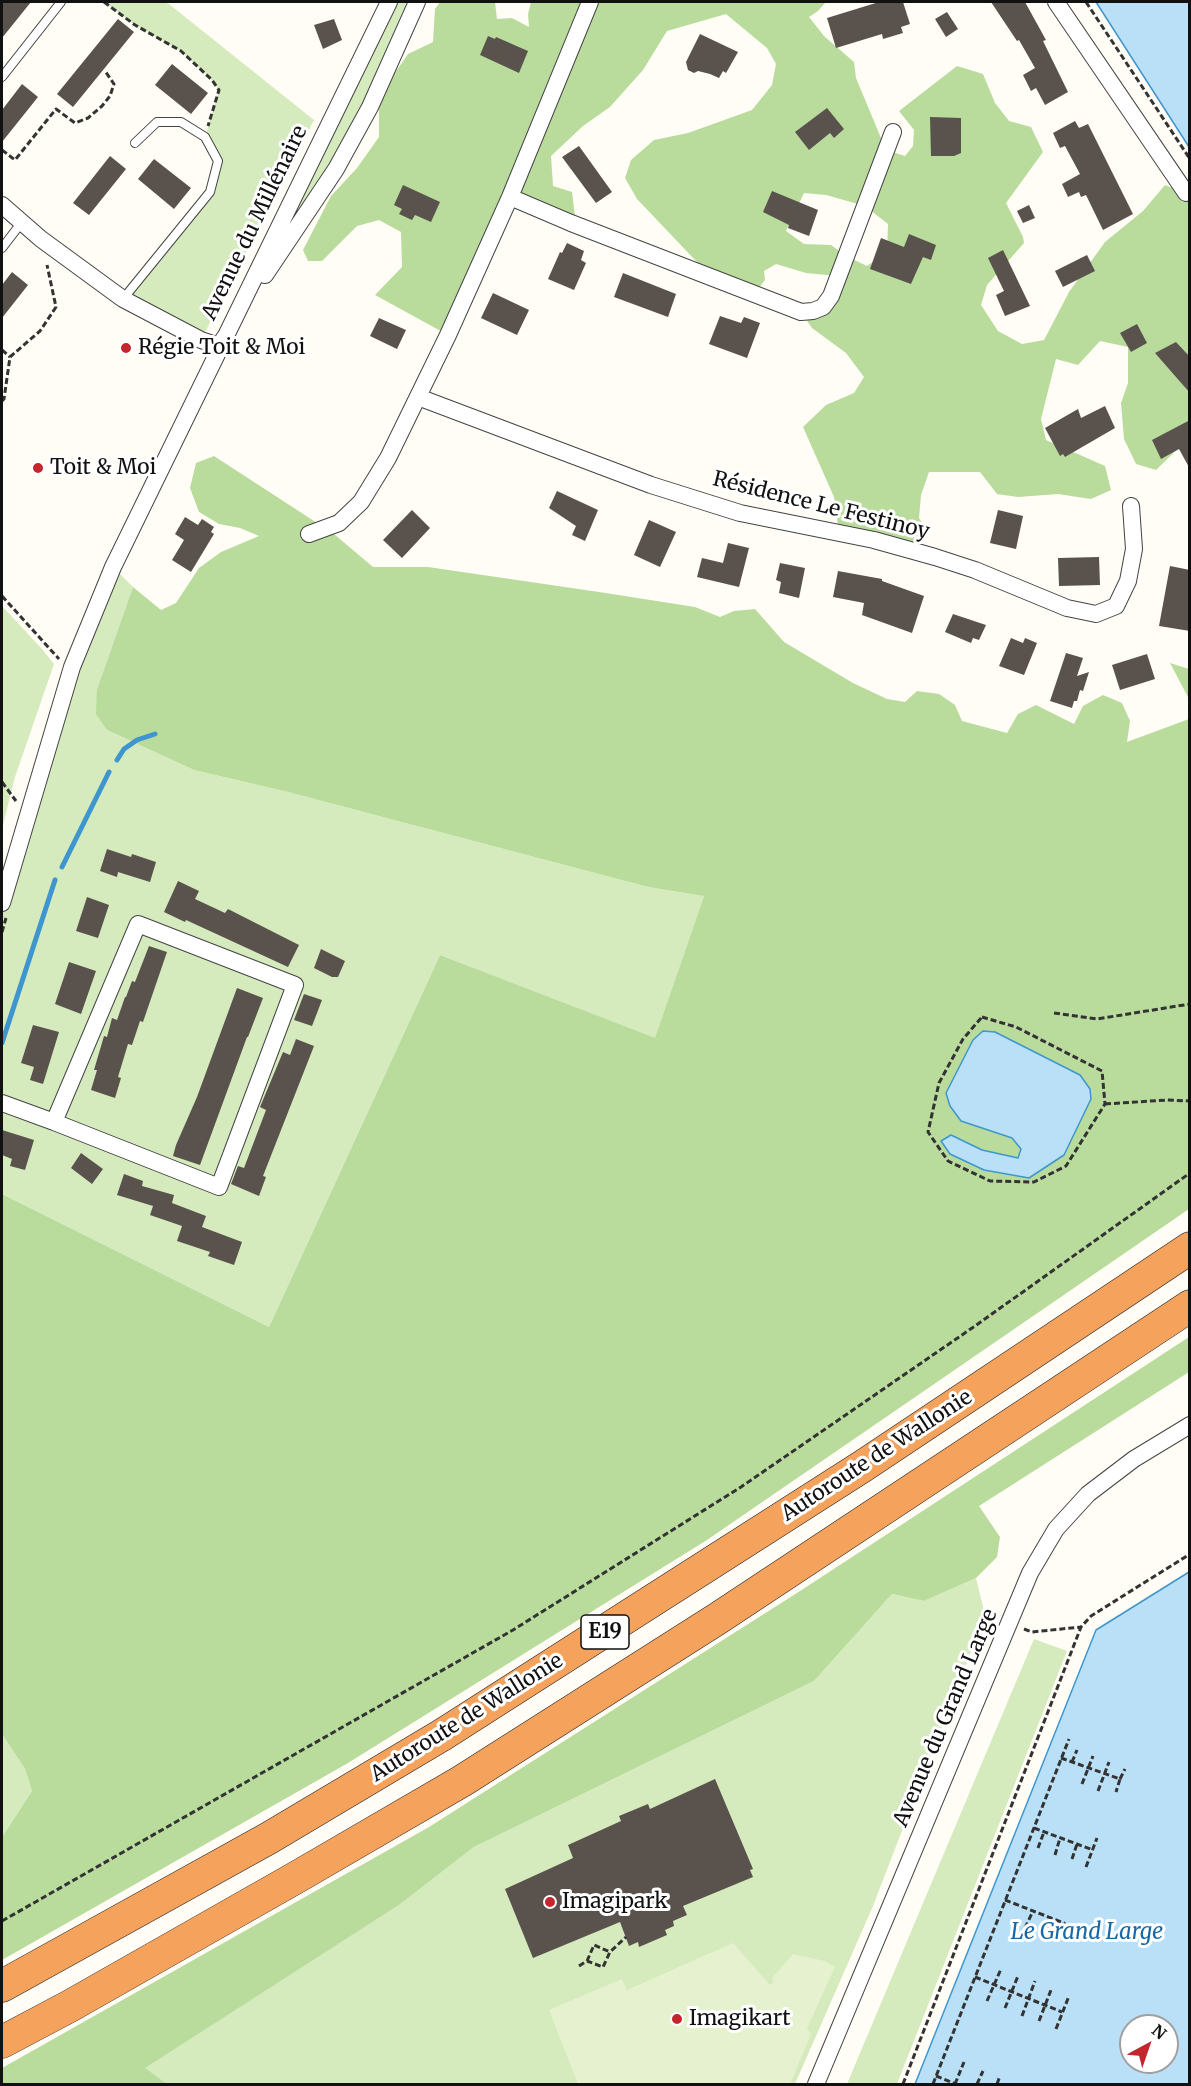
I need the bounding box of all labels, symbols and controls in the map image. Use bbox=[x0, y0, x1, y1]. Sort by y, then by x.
street label: Avenue du Millénaire bbox=[197, 122, 313, 324]
place label: Régie Toit & Moi bbox=[138, 335, 305, 361]
marker: Régie Toit & Moi bbox=[119, 341, 133, 355]
place label: Toit & Moi bbox=[50, 455, 156, 481]
marker: Toit & Moi bbox=[31, 461, 45, 475]
street label: Résidence Le Festinoy bbox=[710, 467, 932, 545]
street label: Autoroute de Wallonie bbox=[777, 1385, 977, 1527]
street label: Avenue du Grand Large bbox=[889, 1605, 1003, 1831]
road number: E19 bbox=[581, 1615, 629, 1649]
street label: Autoroute de Wallonie bbox=[366, 1648, 568, 1788]
place label: Imagipark bbox=[562, 1889, 668, 1915]
marker: Imagipark bbox=[543, 1895, 557, 1909]
water label: Le Grand Large bbox=[1011, 1920, 1163, 1946]
place label: Imagikart bbox=[689, 2006, 790, 2032]
marker: Imagikart bbox=[670, 2012, 684, 2026]
north arrow bbox=[1119, 2014, 1179, 2074]
text: N bbox=[1148, 2020, 1171, 2043]

